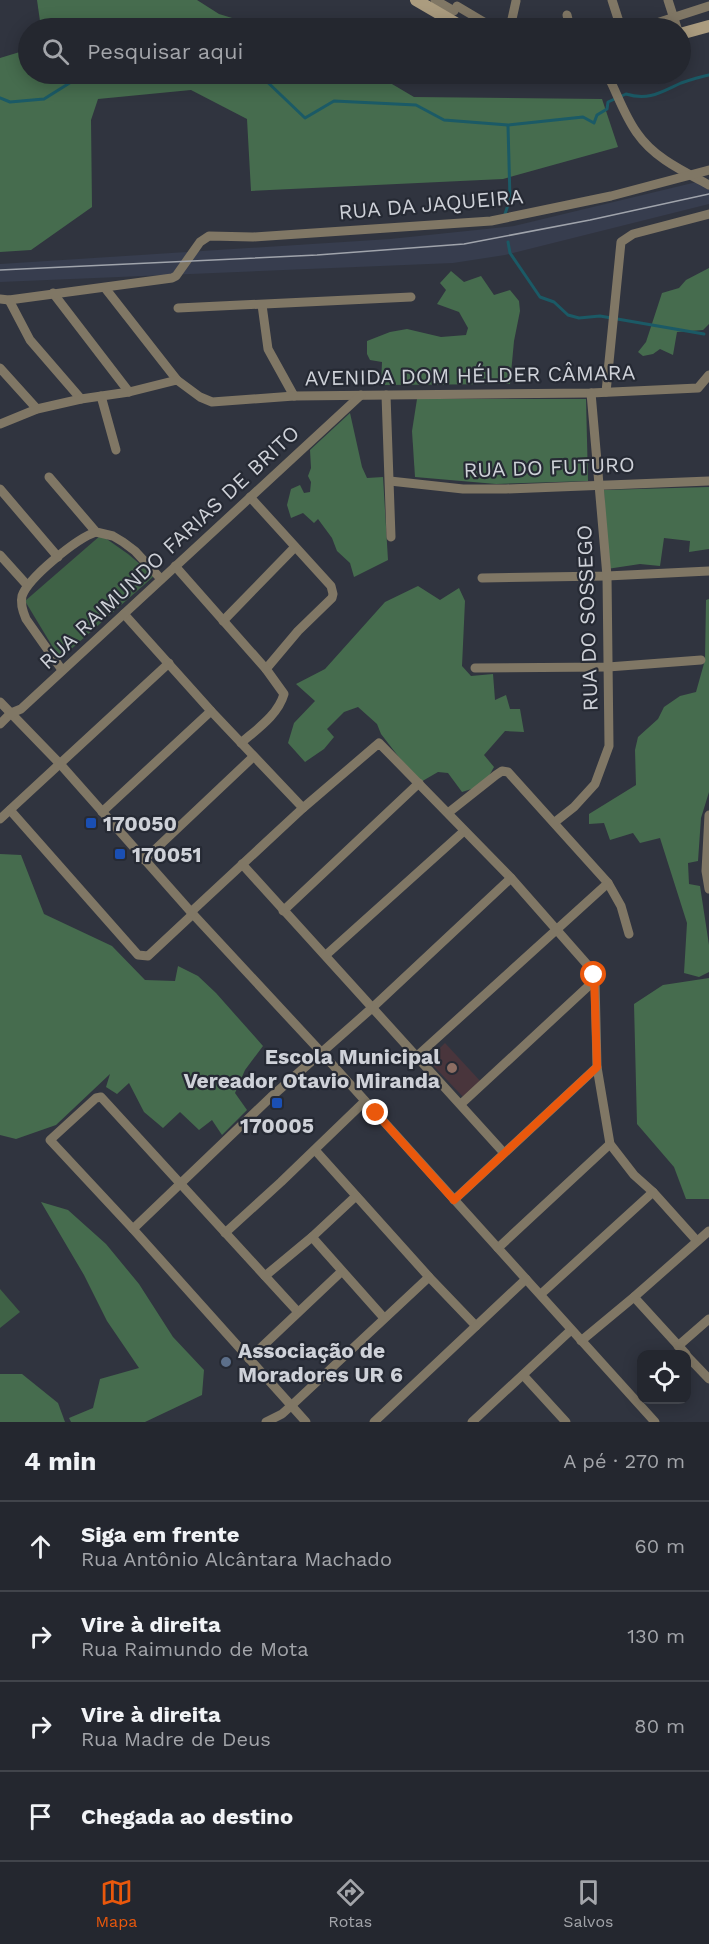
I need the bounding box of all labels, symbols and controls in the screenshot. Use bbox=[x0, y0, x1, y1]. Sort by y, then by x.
search box bbox=[18, 18, 691, 84]
icon: search bbox=[39, 35, 72, 68]
text: Pesquisar aqui bbox=[87, 39, 243, 64]
street label: RUA DA JAQUEIRA bbox=[337, 183, 525, 225]
street label: AVENIDA DOM HÉLDER CÂMARA bbox=[304, 360, 636, 390]
street label: RUA RAIMUNDO FARIAS DE BRITO bbox=[34, 420, 304, 674]
street label: RUA DO FUTURO bbox=[463, 452, 635, 482]
street label: RUA DO SOSSEGO bbox=[571, 524, 603, 712]
place label: 170050 bbox=[103, 811, 177, 836]
marker: 170050 bbox=[84, 816, 98, 830]
place label: 170051 bbox=[132, 842, 202, 867]
marker: 170051 bbox=[113, 847, 127, 861]
route start bbox=[580, 961, 606, 987]
place label: Escola Municipal Vereador Otavio Miranda bbox=[183, 1044, 441, 1093]
marker: Escola Municipal Vereador Otavio Miranda bbox=[445, 1061, 459, 1075]
marker: 170005 bbox=[270, 1096, 284, 1110]
route end bbox=[362, 1099, 388, 1125]
place label: 170005 bbox=[240, 1113, 314, 1138]
place label: Associação de Moradores UR 6 bbox=[238, 1338, 403, 1387]
map controls bbox=[637, 1350, 691, 1404]
button: locate bbox=[637, 1350, 691, 1404]
marker: Associação de Moradores UR 6 bbox=[219, 1355, 233, 1369]
text: 4 min bbox=[24, 1446, 96, 1476]
text: A pé · 270 m bbox=[563, 1449, 685, 1473]
text: Siga em frente bbox=[81, 1522, 239, 1547]
icon: ahead bbox=[24, 1530, 57, 1563]
text: 60 m bbox=[635, 1534, 685, 1558]
text: Rua Antônio Alcântara Machado bbox=[81, 1547, 392, 1571]
text: Vire à direita bbox=[81, 1612, 221, 1637]
icon: right bbox=[24, 1620, 57, 1653]
text: 130 m bbox=[627, 1624, 685, 1648]
text: Rua Raimundo de Mota bbox=[81, 1637, 309, 1661]
text: Vire à direita bbox=[81, 1702, 221, 1727]
icon: right bbox=[24, 1710, 57, 1743]
text: 80 m bbox=[634, 1714, 685, 1738]
text: Rua Madre de Deus bbox=[81, 1727, 271, 1751]
icon: arrive bbox=[24, 1800, 57, 1833]
text: Chegada ao destino bbox=[81, 1804, 293, 1829]
tab: Mapa bbox=[96, 1876, 137, 1931]
tab: Rotas bbox=[328, 1876, 372, 1931]
tab: Salvos bbox=[563, 1876, 613, 1931]

